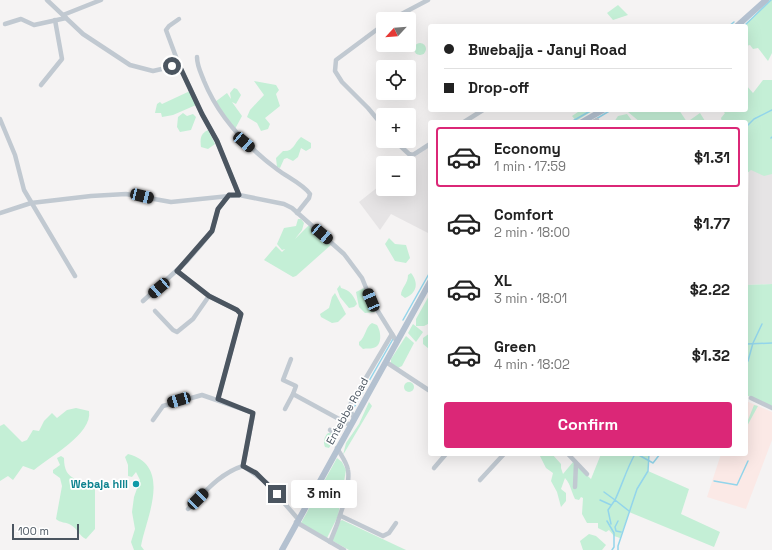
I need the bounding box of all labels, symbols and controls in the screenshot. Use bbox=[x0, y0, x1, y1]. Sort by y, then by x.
north arrow bbox=[376, 12, 416, 52]
map controls bbox=[376, 12, 416, 196]
text: Bwebajja - Janyi Road bbox=[468, 40, 627, 59]
route start bbox=[163, 57, 181, 75]
button: locate bbox=[376, 60, 416, 100]
text: Drop-off bbox=[468, 78, 529, 97]
button: + bbox=[376, 108, 416, 148]
car bbox=[231, 130, 257, 154]
icon: car bbox=[446, 139, 482, 175]
text: Economy bbox=[494, 139, 561, 158]
text: $1.31 bbox=[694, 148, 730, 167]
button: − bbox=[376, 156, 416, 196]
text: 1 min · 17:59 bbox=[494, 158, 566, 175]
car bbox=[129, 187, 155, 205]
icon: car bbox=[446, 205, 482, 241]
text: Comfort bbox=[494, 205, 554, 224]
text: $1.77 bbox=[694, 214, 730, 233]
car bbox=[309, 222, 335, 246]
text: 2 min · 18:00 bbox=[494, 224, 570, 241]
icon: car bbox=[446, 271, 482, 307]
text: XL bbox=[494, 271, 512, 290]
car bbox=[146, 276, 172, 300]
text: $2.22 bbox=[690, 280, 730, 299]
car bbox=[361, 287, 381, 313]
text: 3 min · 18:01 bbox=[494, 290, 567, 307]
icon: car bbox=[446, 337, 482, 373]
text: Green bbox=[494, 337, 536, 356]
text: $1.32 bbox=[692, 346, 730, 365]
text: 4 min · 18:02 bbox=[494, 356, 570, 373]
street label: Entebbe Road bbox=[323, 375, 371, 447]
car bbox=[166, 391, 192, 409]
button: Confirm bbox=[444, 402, 732, 448]
place label: Webaja hill bbox=[71, 477, 128, 491]
marker: Webaja hill bbox=[131, 479, 141, 489]
callout: 3 min bbox=[291, 480, 357, 508]
route end bbox=[268, 485, 286, 503]
text: 3 min bbox=[307, 485, 341, 502]
car bbox=[185, 486, 211, 512]
scale bar bbox=[12, 522, 79, 541]
text: 100 m bbox=[18, 524, 49, 538]

